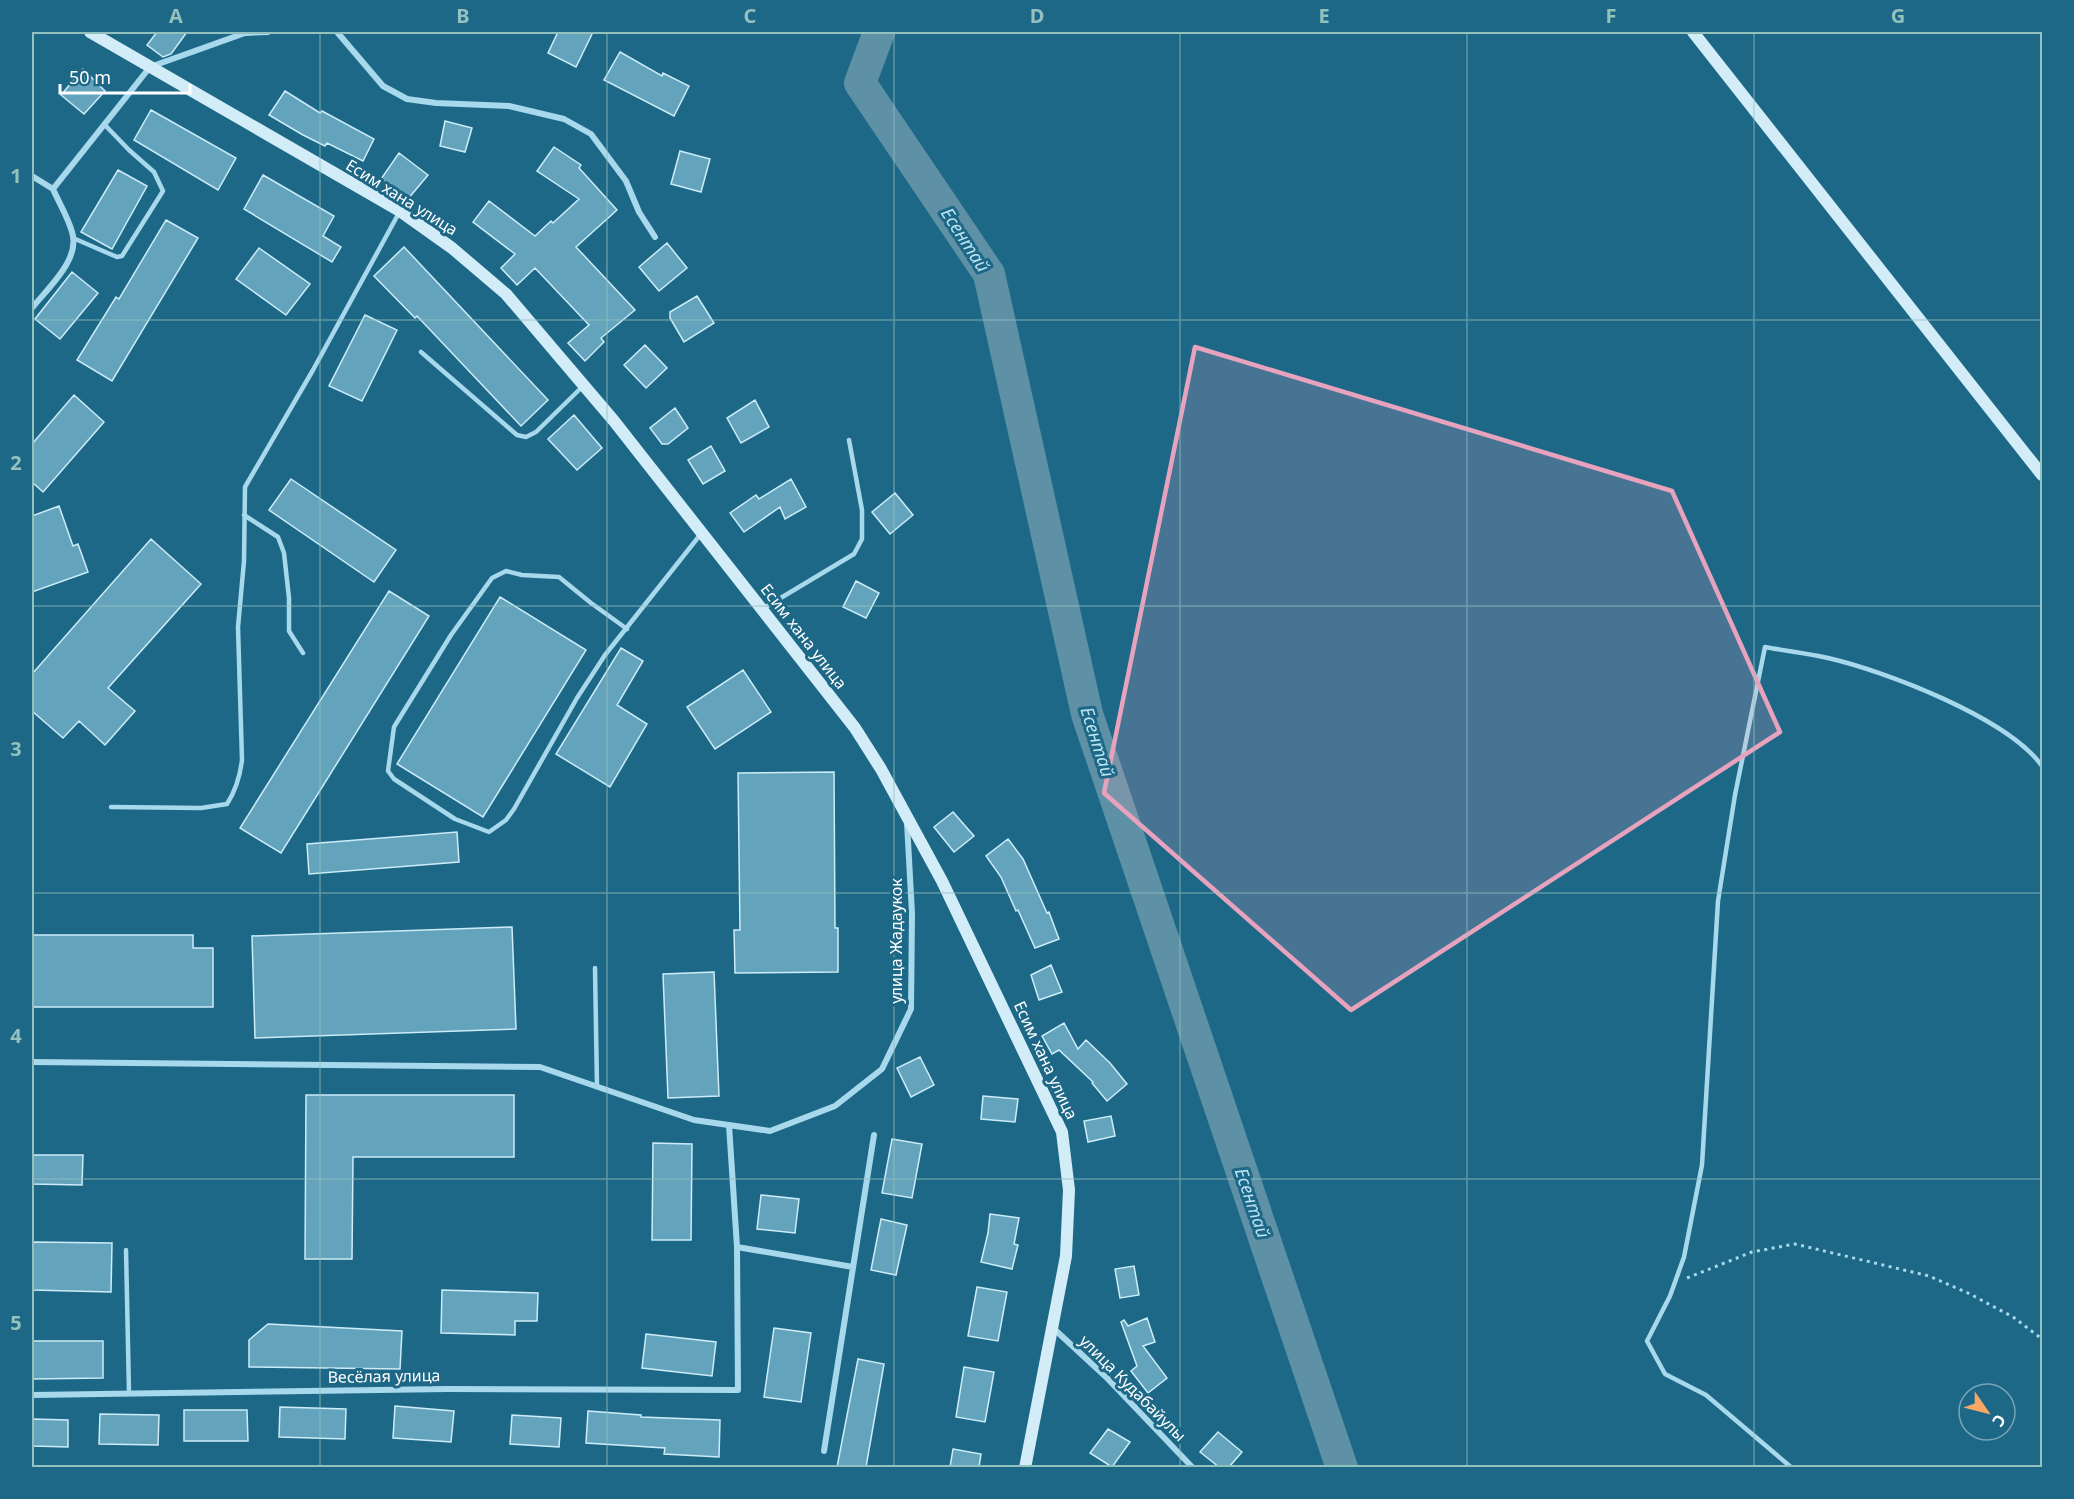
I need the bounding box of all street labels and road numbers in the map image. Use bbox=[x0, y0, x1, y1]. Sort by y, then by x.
street label: Есим хана улица bbox=[342, 154, 462, 240]
street label: Есим хана улица bbox=[756, 579, 852, 693]
street label: улица Жадаукок bbox=[885, 878, 907, 1004]
street label: Есим хана улица bbox=[1009, 997, 1083, 1123]
street label: улица Кудабайулы bbox=[1075, 1330, 1191, 1446]
street label: Весёлая улица bbox=[327, 1364, 441, 1388]

